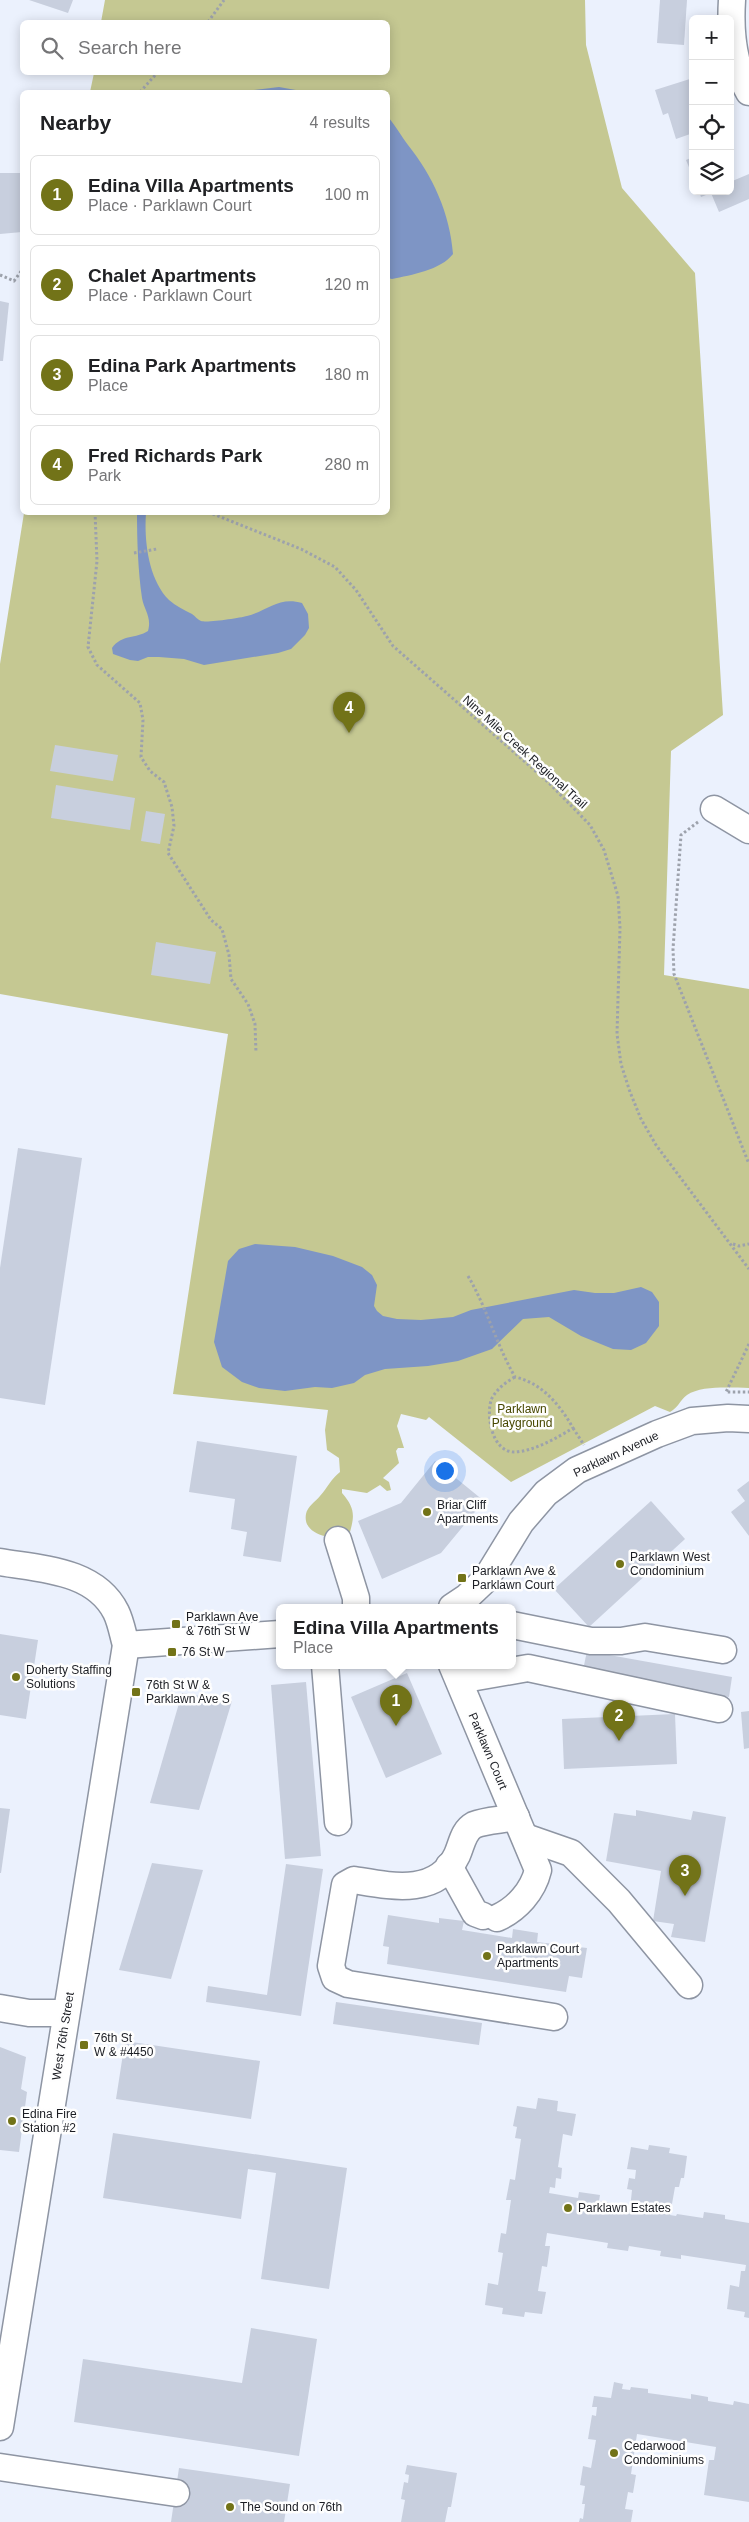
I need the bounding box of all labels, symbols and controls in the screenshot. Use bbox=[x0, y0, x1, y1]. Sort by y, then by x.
map controls bbox=[689, 15, 734, 195]
button: + bbox=[689, 15, 734, 60]
search box bbox=[20, 20, 390, 75]
icon: search bbox=[38, 34, 66, 62]
text: Search here bbox=[78, 37, 182, 58]
button: − bbox=[689, 60, 734, 105]
button: locate bbox=[689, 105, 734, 150]
text: Nearby bbox=[40, 111, 111, 134]
text: 4 results bbox=[310, 114, 370, 131]
button: layers bbox=[689, 150, 734, 195]
text: Edina Villa Apartments bbox=[88, 175, 294, 196]
text: 1 bbox=[53, 186, 61, 203]
text: 100 m bbox=[325, 186, 369, 203]
text: Place · Parklawn Court bbox=[88, 197, 252, 214]
text: Chalet Apartments bbox=[88, 265, 256, 286]
text: 2 bbox=[53, 276, 61, 293]
text: 120 m bbox=[325, 276, 369, 293]
text: Place · Parklawn Court bbox=[88, 287, 252, 304]
text: Edina Park Apartments bbox=[88, 355, 296, 376]
text: 3 bbox=[53, 366, 61, 383]
text: 180 m bbox=[325, 366, 369, 383]
text: Place bbox=[88, 377, 128, 394]
text: Fred Richards Park bbox=[88, 445, 262, 466]
text: 4 bbox=[53, 456, 61, 473]
text: 280 m bbox=[325, 456, 369, 473]
text: Park bbox=[88, 467, 121, 484]
pin: 4 bbox=[333, 692, 365, 733]
street label: Nine Mile Creek Regional Trail bbox=[460, 693, 590, 811]
park label: Parklawn Playground bbox=[492, 1402, 552, 1430]
street label: Parklawn Avenue bbox=[571, 1428, 661, 1480]
your location bbox=[432, 1458, 458, 1484]
place label: Briar Cliff Apartments bbox=[437, 1498, 498, 1526]
marker: Briar Cliff Apartments bbox=[421, 1506, 433, 1518]
place label: Parklawn West Condominium bbox=[630, 1550, 710, 1578]
marker: Parklawn West Condominium bbox=[614, 1558, 626, 1570]
place label: Parklawn Ave & Parklawn Court bbox=[472, 1564, 556, 1592]
marker: Parklawn Ave & Parklawn Court bbox=[456, 1572, 468, 1584]
popup bbox=[276, 1604, 516, 1669]
place label: Parklawn Ave & 76th St W bbox=[186, 1610, 259, 1638]
text: Edina Villa Apartments bbox=[293, 1617, 499, 1638]
marker: Parklawn Ave & 76th St W bbox=[170, 1618, 182, 1630]
text: Place bbox=[293, 1639, 333, 1656]
place label: 76 St W bbox=[182, 1645, 225, 1659]
marker: 76 St W bbox=[166, 1646, 178, 1658]
place label: Doherty Staffing Solutions bbox=[26, 1663, 112, 1691]
marker: Doherty Staffing Solutions bbox=[10, 1671, 22, 1683]
place label: 76th St W & Parklawn Ave S bbox=[146, 1678, 230, 1706]
pin: 1 bbox=[380, 1685, 412, 1726]
marker: 76th St W & Parklawn Ave S bbox=[130, 1686, 142, 1698]
pin: 2 bbox=[603, 1700, 635, 1741]
street label: Parklawn Court bbox=[466, 1711, 511, 1792]
pin: 3 bbox=[669, 1855, 701, 1896]
place label: Parklawn Court Apartments bbox=[497, 1942, 580, 1970]
marker: Parklawn Court Apartments bbox=[481, 1950, 493, 1962]
street label: West 76th Street bbox=[49, 1990, 77, 2081]
place label: 76th St W & #4450 bbox=[94, 2031, 154, 2059]
marker: 76th St W & #4450 bbox=[78, 2039, 90, 2051]
place label: Edina Fire Station #2 bbox=[22, 2107, 77, 2135]
marker: Edina Fire Station #2 bbox=[6, 2115, 18, 2127]
place label: Parklawn Estates bbox=[578, 2201, 671, 2215]
marker: Parklawn Estates bbox=[562, 2202, 574, 2214]
place label: Cedarwood Condominiums bbox=[624, 2439, 704, 2467]
marker: Cedarwood Condominiums bbox=[608, 2447, 620, 2459]
place label: The Sound on 76th bbox=[240, 2500, 342, 2514]
marker: The Sound on 76th bbox=[224, 2501, 236, 2513]

